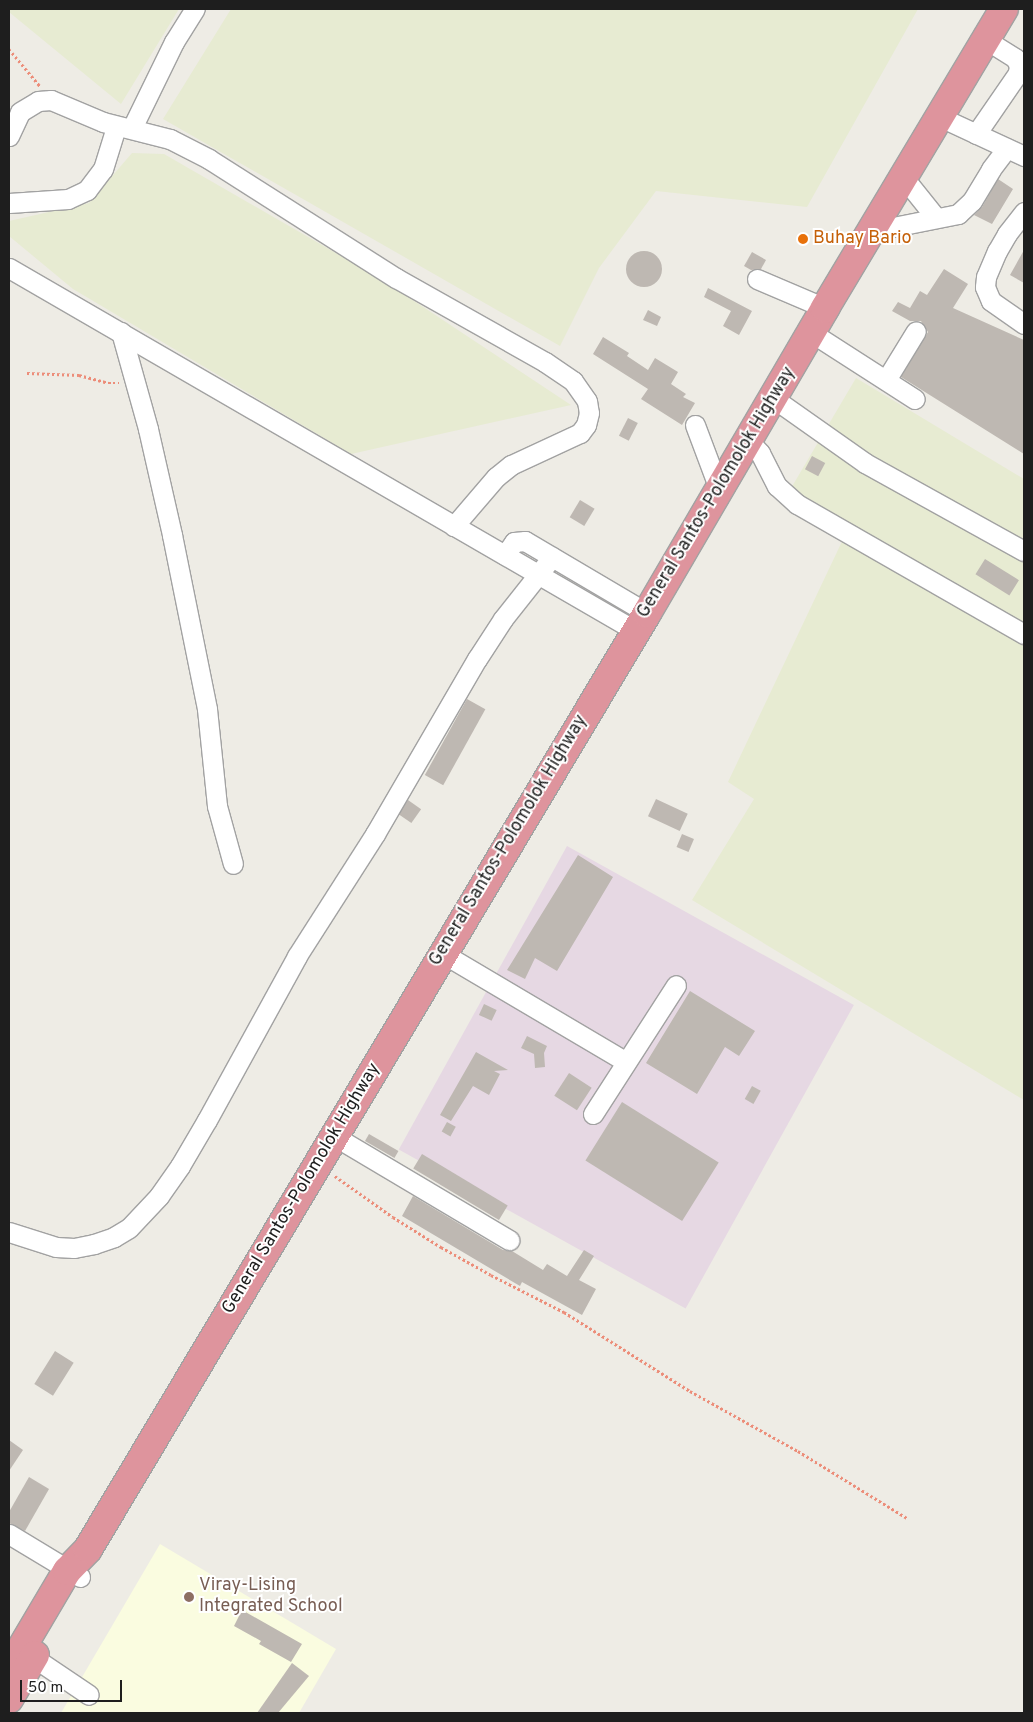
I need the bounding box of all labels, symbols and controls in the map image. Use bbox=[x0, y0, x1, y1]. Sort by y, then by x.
place label: Buhay Bario bbox=[813, 228, 912, 250]
marker: Buhay Bario bbox=[797, 233, 809, 245]
street label: General Santos-Polomolok Highway bbox=[633, 364, 801, 622]
street label: General Santos-Polomolok Highway bbox=[425, 712, 593, 970]
street label: General Santos-Polomolok Highway bbox=[218, 1060, 386, 1318]
place label: Viray-Lising Integrated School bbox=[199, 1576, 343, 1618]
marker: Viray-Lising Integrated School bbox=[183, 1591, 195, 1603]
scale bar bbox=[22, 1670, 125, 1702]
text: 50 m bbox=[28, 1679, 63, 1698]

